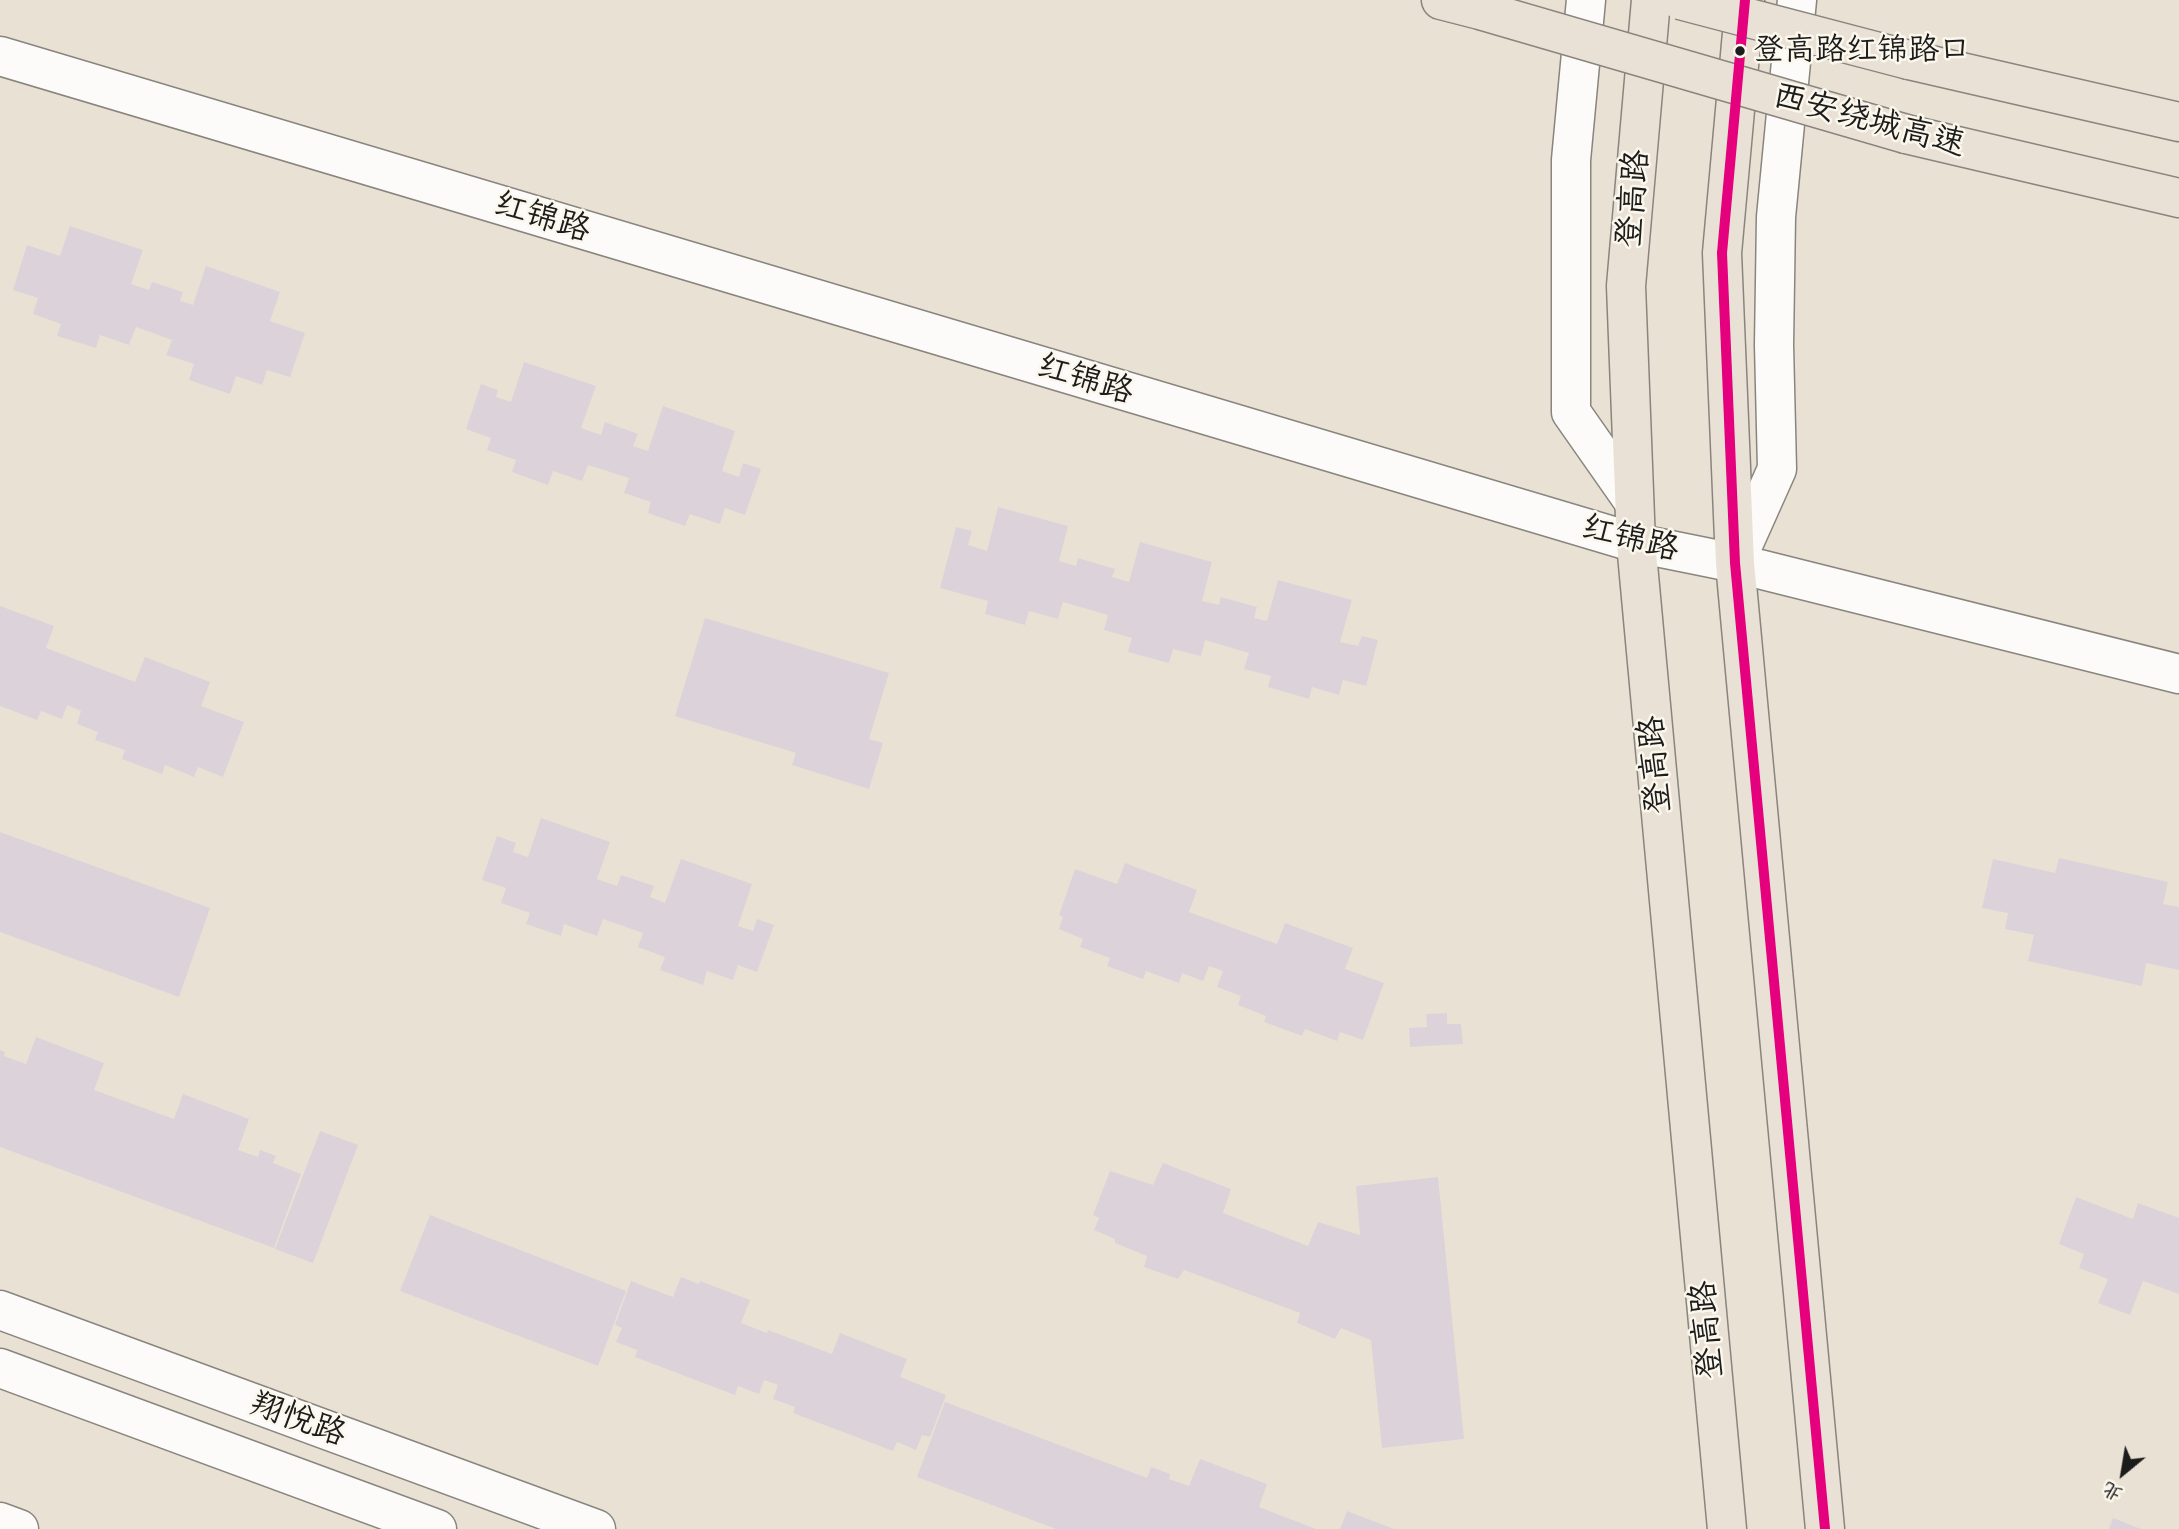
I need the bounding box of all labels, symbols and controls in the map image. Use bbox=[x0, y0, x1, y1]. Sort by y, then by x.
place label: 登高路红锦路口 bbox=[1753, 32, 1970, 70]
marker: 登高路红锦路口 bbox=[1733, 44, 1747, 58]
street label: 西安绕城高速 bbox=[1768, 76, 1970, 166]
street label: 登高路 bbox=[1610, 148, 1658, 250]
street label: 红锦路 bbox=[489, 185, 595, 251]
street label: 红锦路 bbox=[1032, 347, 1138, 413]
street label: 红锦路 bbox=[1577, 508, 1683, 570]
street label: 登高路 bbox=[1632, 714, 1680, 816]
street label: 登高路 bbox=[1684, 1279, 1732, 1381]
street label: 翔悦路 bbox=[245, 1384, 351, 1456]
north arrow bbox=[2088, 1438, 2158, 1508]
text: 北 bbox=[2098, 1476, 2127, 1506]

